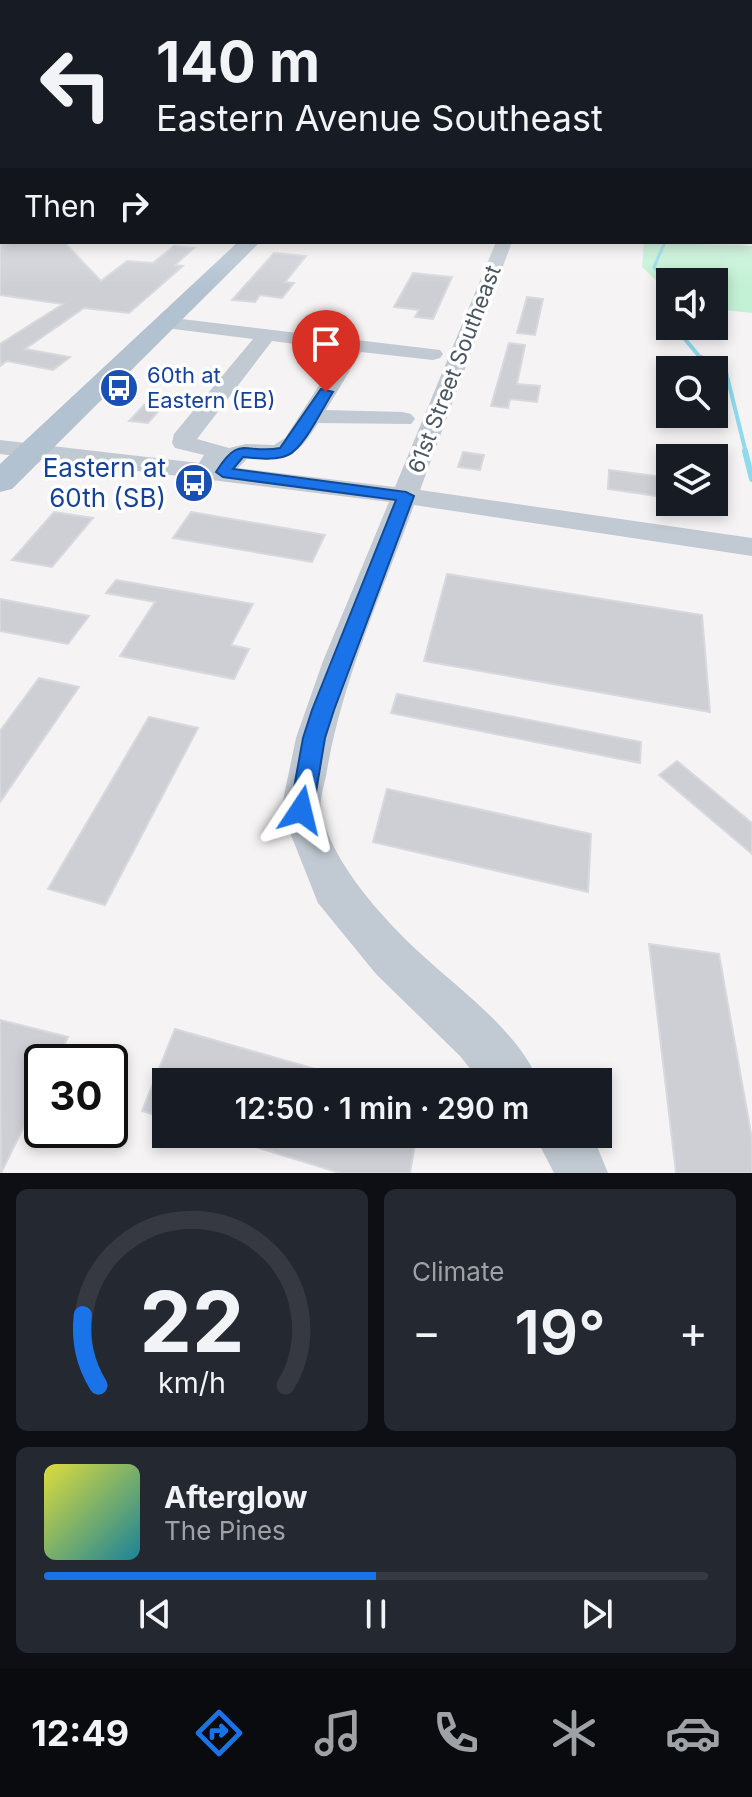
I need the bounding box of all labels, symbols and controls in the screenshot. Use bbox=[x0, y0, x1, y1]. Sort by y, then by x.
text: 140 m bbox=[156, 28, 320, 96]
icon: left bbox=[24, 32, 128, 136]
text: Eastern Avenue Southeast bbox=[156, 96, 603, 140]
icon: right bbox=[112, 184, 156, 228]
text: Then bbox=[24, 188, 96, 224]
street label: 61st Street Southeast bbox=[402, 261, 506, 477]
map controls bbox=[656, 268, 728, 516]
button: sound bbox=[656, 268, 728, 340]
pin bbox=[292, 310, 360, 392]
icon: arrive bbox=[304, 322, 348, 366]
button: search bbox=[656, 356, 728, 428]
place label: 60th at Eastern (EB) bbox=[147, 362, 275, 413]
bus stop icon: 60th at Eastern (EB) bbox=[98, 367, 140, 409]
button: layers bbox=[656, 444, 728, 516]
place label: Eastern at 60th (SB) bbox=[43, 452, 166, 513]
bus stop icon: Eastern at 60th (SB) bbox=[173, 462, 215, 504]
position arrow bbox=[259, 768, 343, 852]
speed limit sign: 30 bbox=[24, 1044, 128, 1148]
text: 12:50 · 1 min · 290 m bbox=[235, 1090, 529, 1126]
text: Climate bbox=[412, 1256, 504, 1287]
text: 22 bbox=[140, 1271, 244, 1372]
text: 19° bbox=[514, 1296, 606, 1368]
text: − bbox=[412, 1305, 441, 1359]
text: + bbox=[679, 1305, 708, 1359]
text: km/h bbox=[158, 1365, 226, 1400]
text: Afterglow bbox=[164, 1479, 308, 1515]
text: The Pines bbox=[164, 1515, 286, 1546]
icon: previous bbox=[133, 1592, 177, 1636]
icon: pause bbox=[354, 1592, 398, 1636]
icon: next bbox=[575, 1592, 619, 1636]
icon: directions bbox=[191, 1705, 247, 1761]
icon: music bbox=[310, 1705, 366, 1761]
icon: phone bbox=[428, 1705, 484, 1761]
icon: climate bbox=[546, 1705, 602, 1761]
icon: car bbox=[665, 1705, 721, 1761]
text: 12:49 bbox=[31, 1711, 129, 1755]

